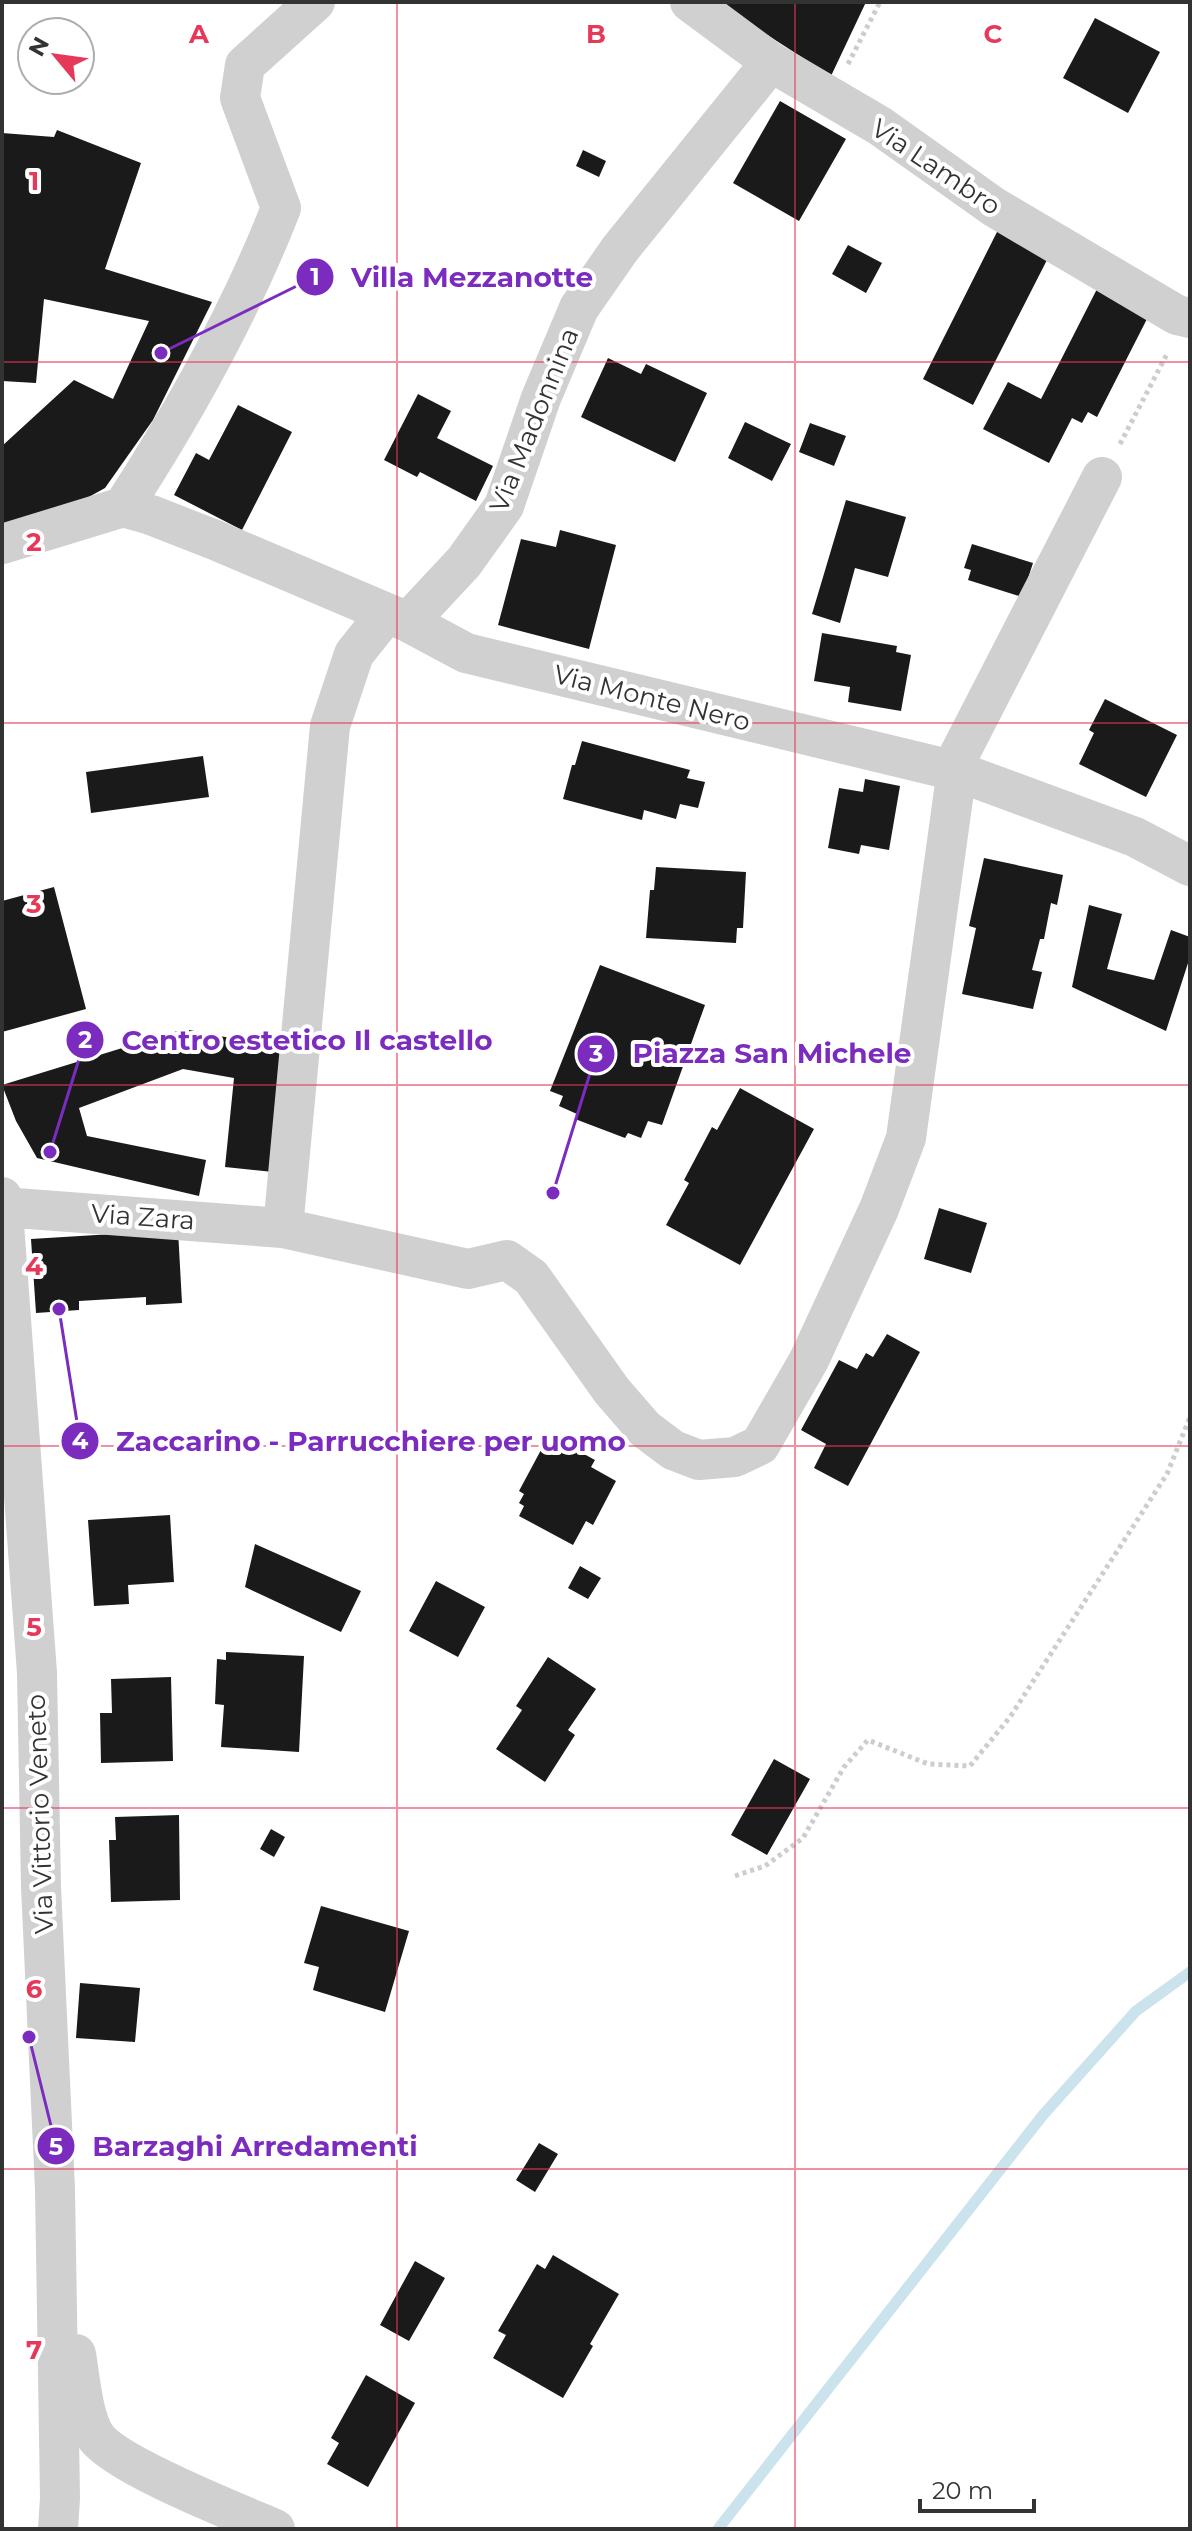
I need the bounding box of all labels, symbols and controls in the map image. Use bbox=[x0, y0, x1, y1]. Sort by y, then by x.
north arrow bbox=[16, 16, 96, 96]
text: A bbox=[188, 18, 210, 50]
text: B bbox=[586, 18, 606, 50]
text: C bbox=[984, 18, 1003, 50]
text: N bbox=[23, 32, 55, 61]
street label: Via Lambro bbox=[865, 112, 1007, 222]
text: 1 bbox=[29, 165, 39, 197]
callout: Villa Mezzanotte bbox=[295, 251, 610, 303]
text: Villa Mezzanotte bbox=[350, 260, 593, 294]
text: 1 bbox=[310, 262, 320, 291]
street label: Via Madonnina bbox=[482, 323, 586, 517]
text: 2 bbox=[26, 526, 42, 558]
street label: Via Monte Nero bbox=[550, 658, 754, 738]
text: 3 bbox=[25, 888, 42, 920]
callout: Centro estetico Il castello bbox=[65, 1014, 508, 1066]
text: Centro estetico Il castello bbox=[122, 1023, 492, 1057]
text: 2 bbox=[78, 1025, 92, 1054]
callout: Piazza San Michele bbox=[576, 1028, 927, 1080]
text: Piazza San Michele bbox=[632, 1036, 912, 1070]
text: 3 bbox=[588, 1039, 603, 1068]
street label: Via Zara bbox=[90, 1197, 196, 1237]
text: 4 bbox=[25, 1250, 43, 1282]
callout: Zaccarino - Parrucchiere per uomo bbox=[60, 1415, 642, 1467]
text: Zaccarino - Parrucchiere per uomo bbox=[116, 1424, 626, 1458]
text: 4 bbox=[72, 1426, 89, 1455]
text: 5 bbox=[26, 1611, 42, 1643]
street label: Via Vittorio Veneto bbox=[20, 1693, 60, 1935]
text: 6 bbox=[26, 1973, 43, 2005]
callout: Barzaghi Arredamenti bbox=[36, 2120, 433, 2172]
text: Barzaghi Arredamenti bbox=[92, 2129, 418, 2163]
text: 5 bbox=[49, 2132, 63, 2161]
text: 7 bbox=[26, 2334, 42, 2366]
scale bar bbox=[920, 2463, 1034, 2513]
text: 20 m bbox=[932, 2476, 993, 2505]

